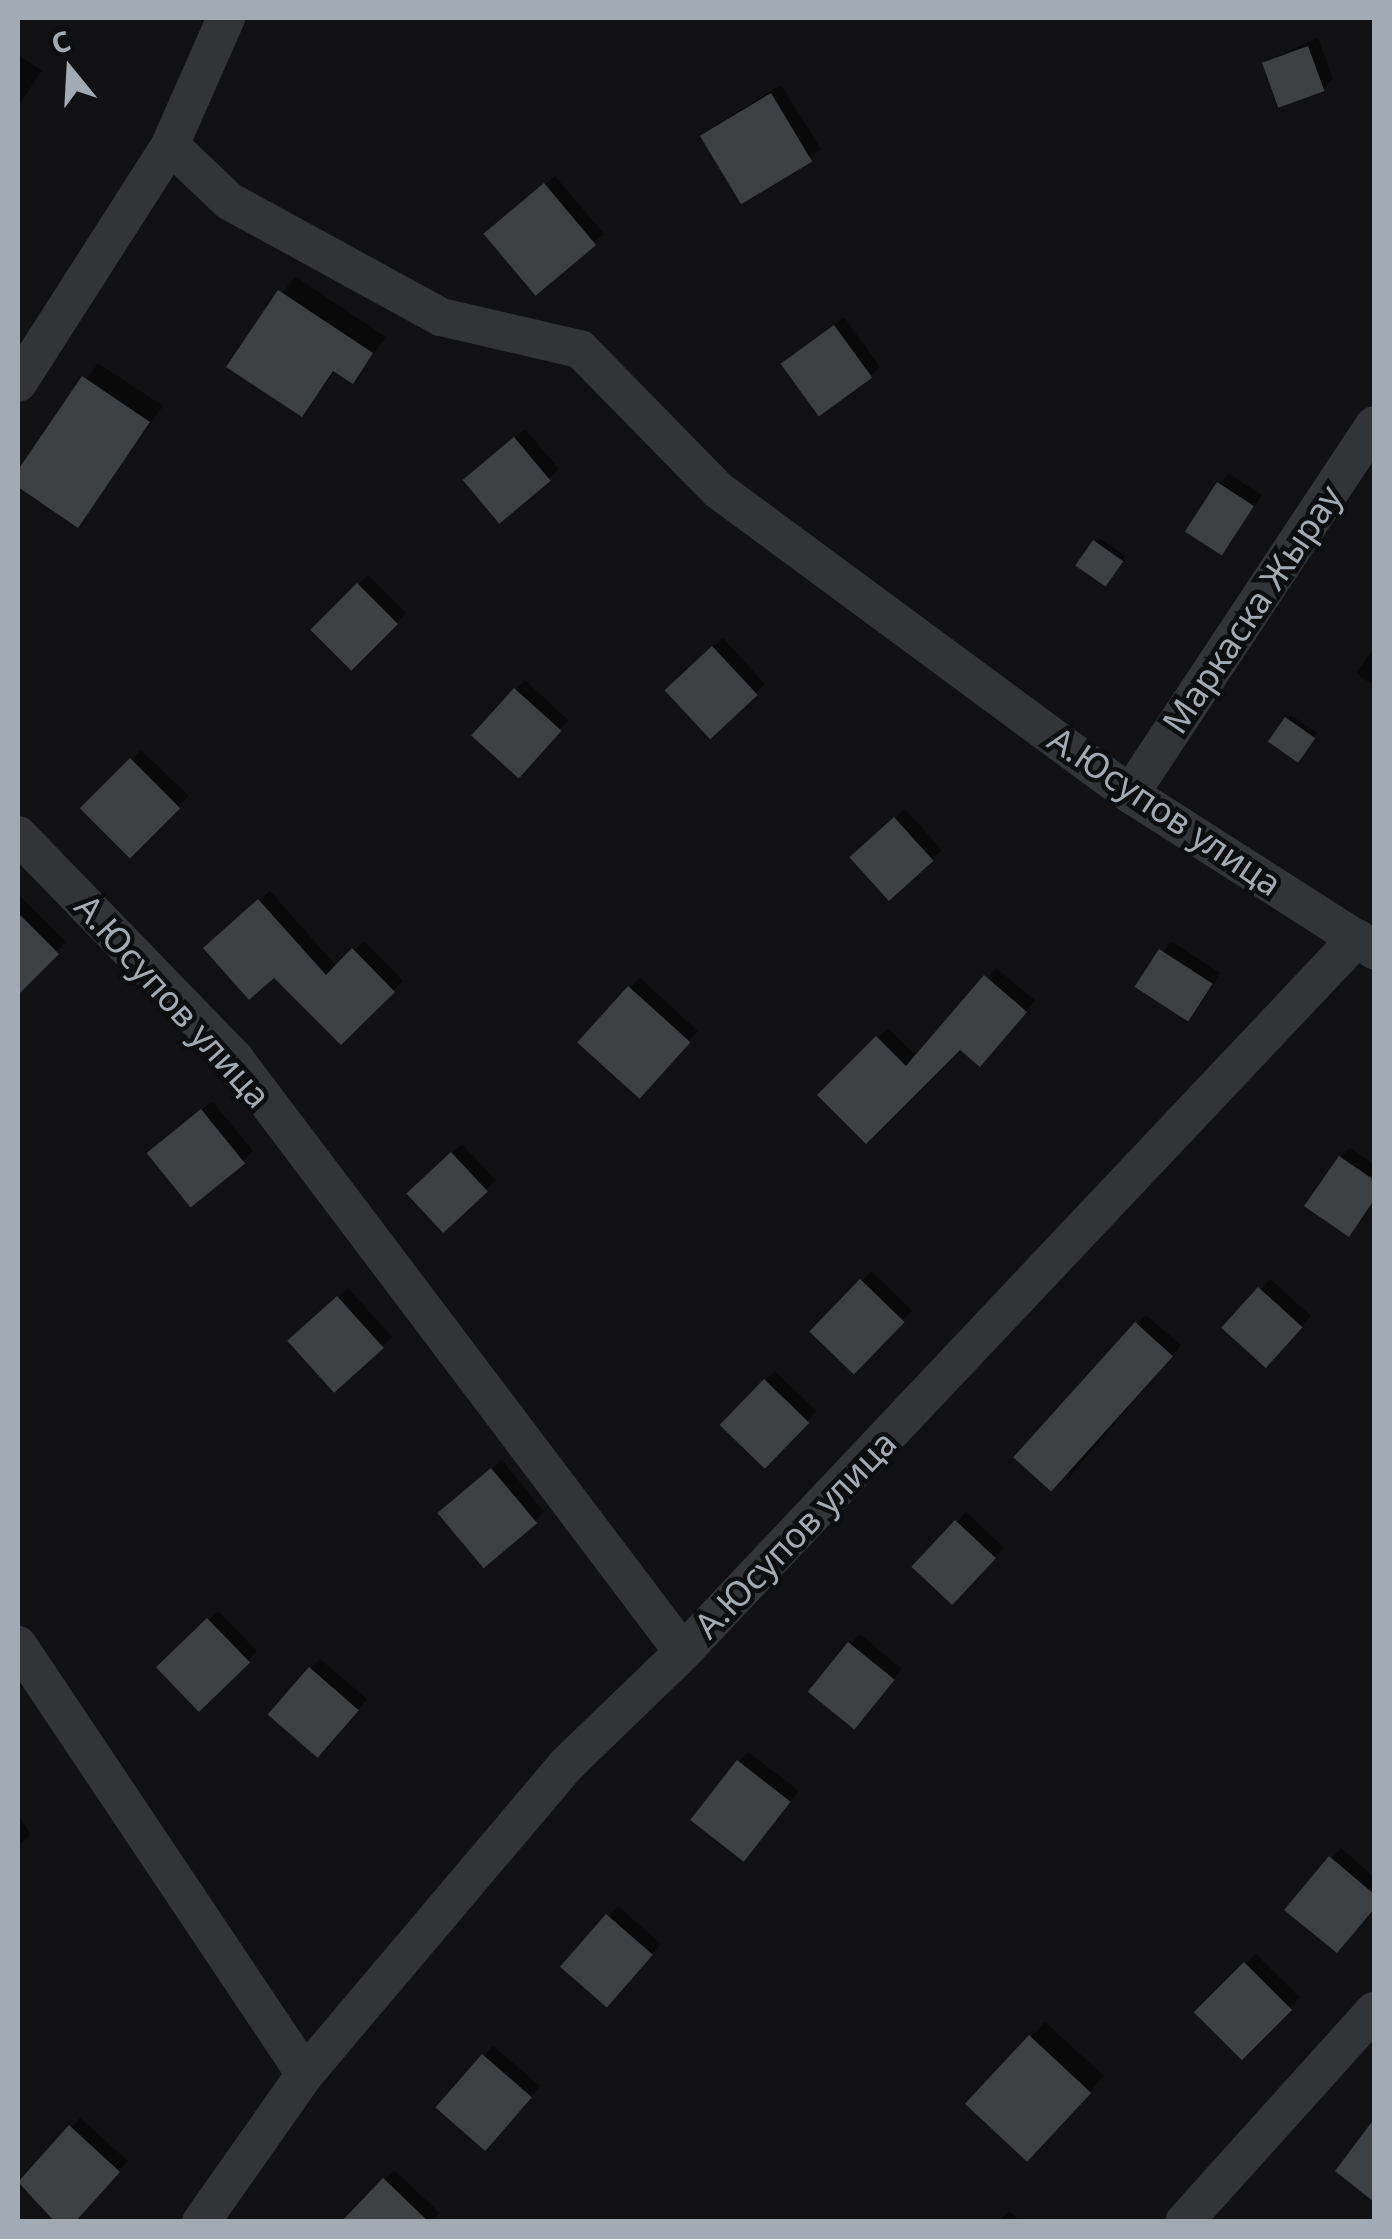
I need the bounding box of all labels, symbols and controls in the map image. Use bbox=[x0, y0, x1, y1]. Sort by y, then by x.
north arrow bbox=[20, 20, 120, 120]
text: С bbox=[46, 21, 75, 62]
street label: Маркаска Жырау bbox=[1154, 477, 1350, 741]
street label: А.Юсупов улица bbox=[1041, 718, 1289, 904]
street label: А.Юсупов улица bbox=[66, 886, 280, 1116]
street label: А.Юсупов улица bbox=[685, 1422, 905, 1646]

